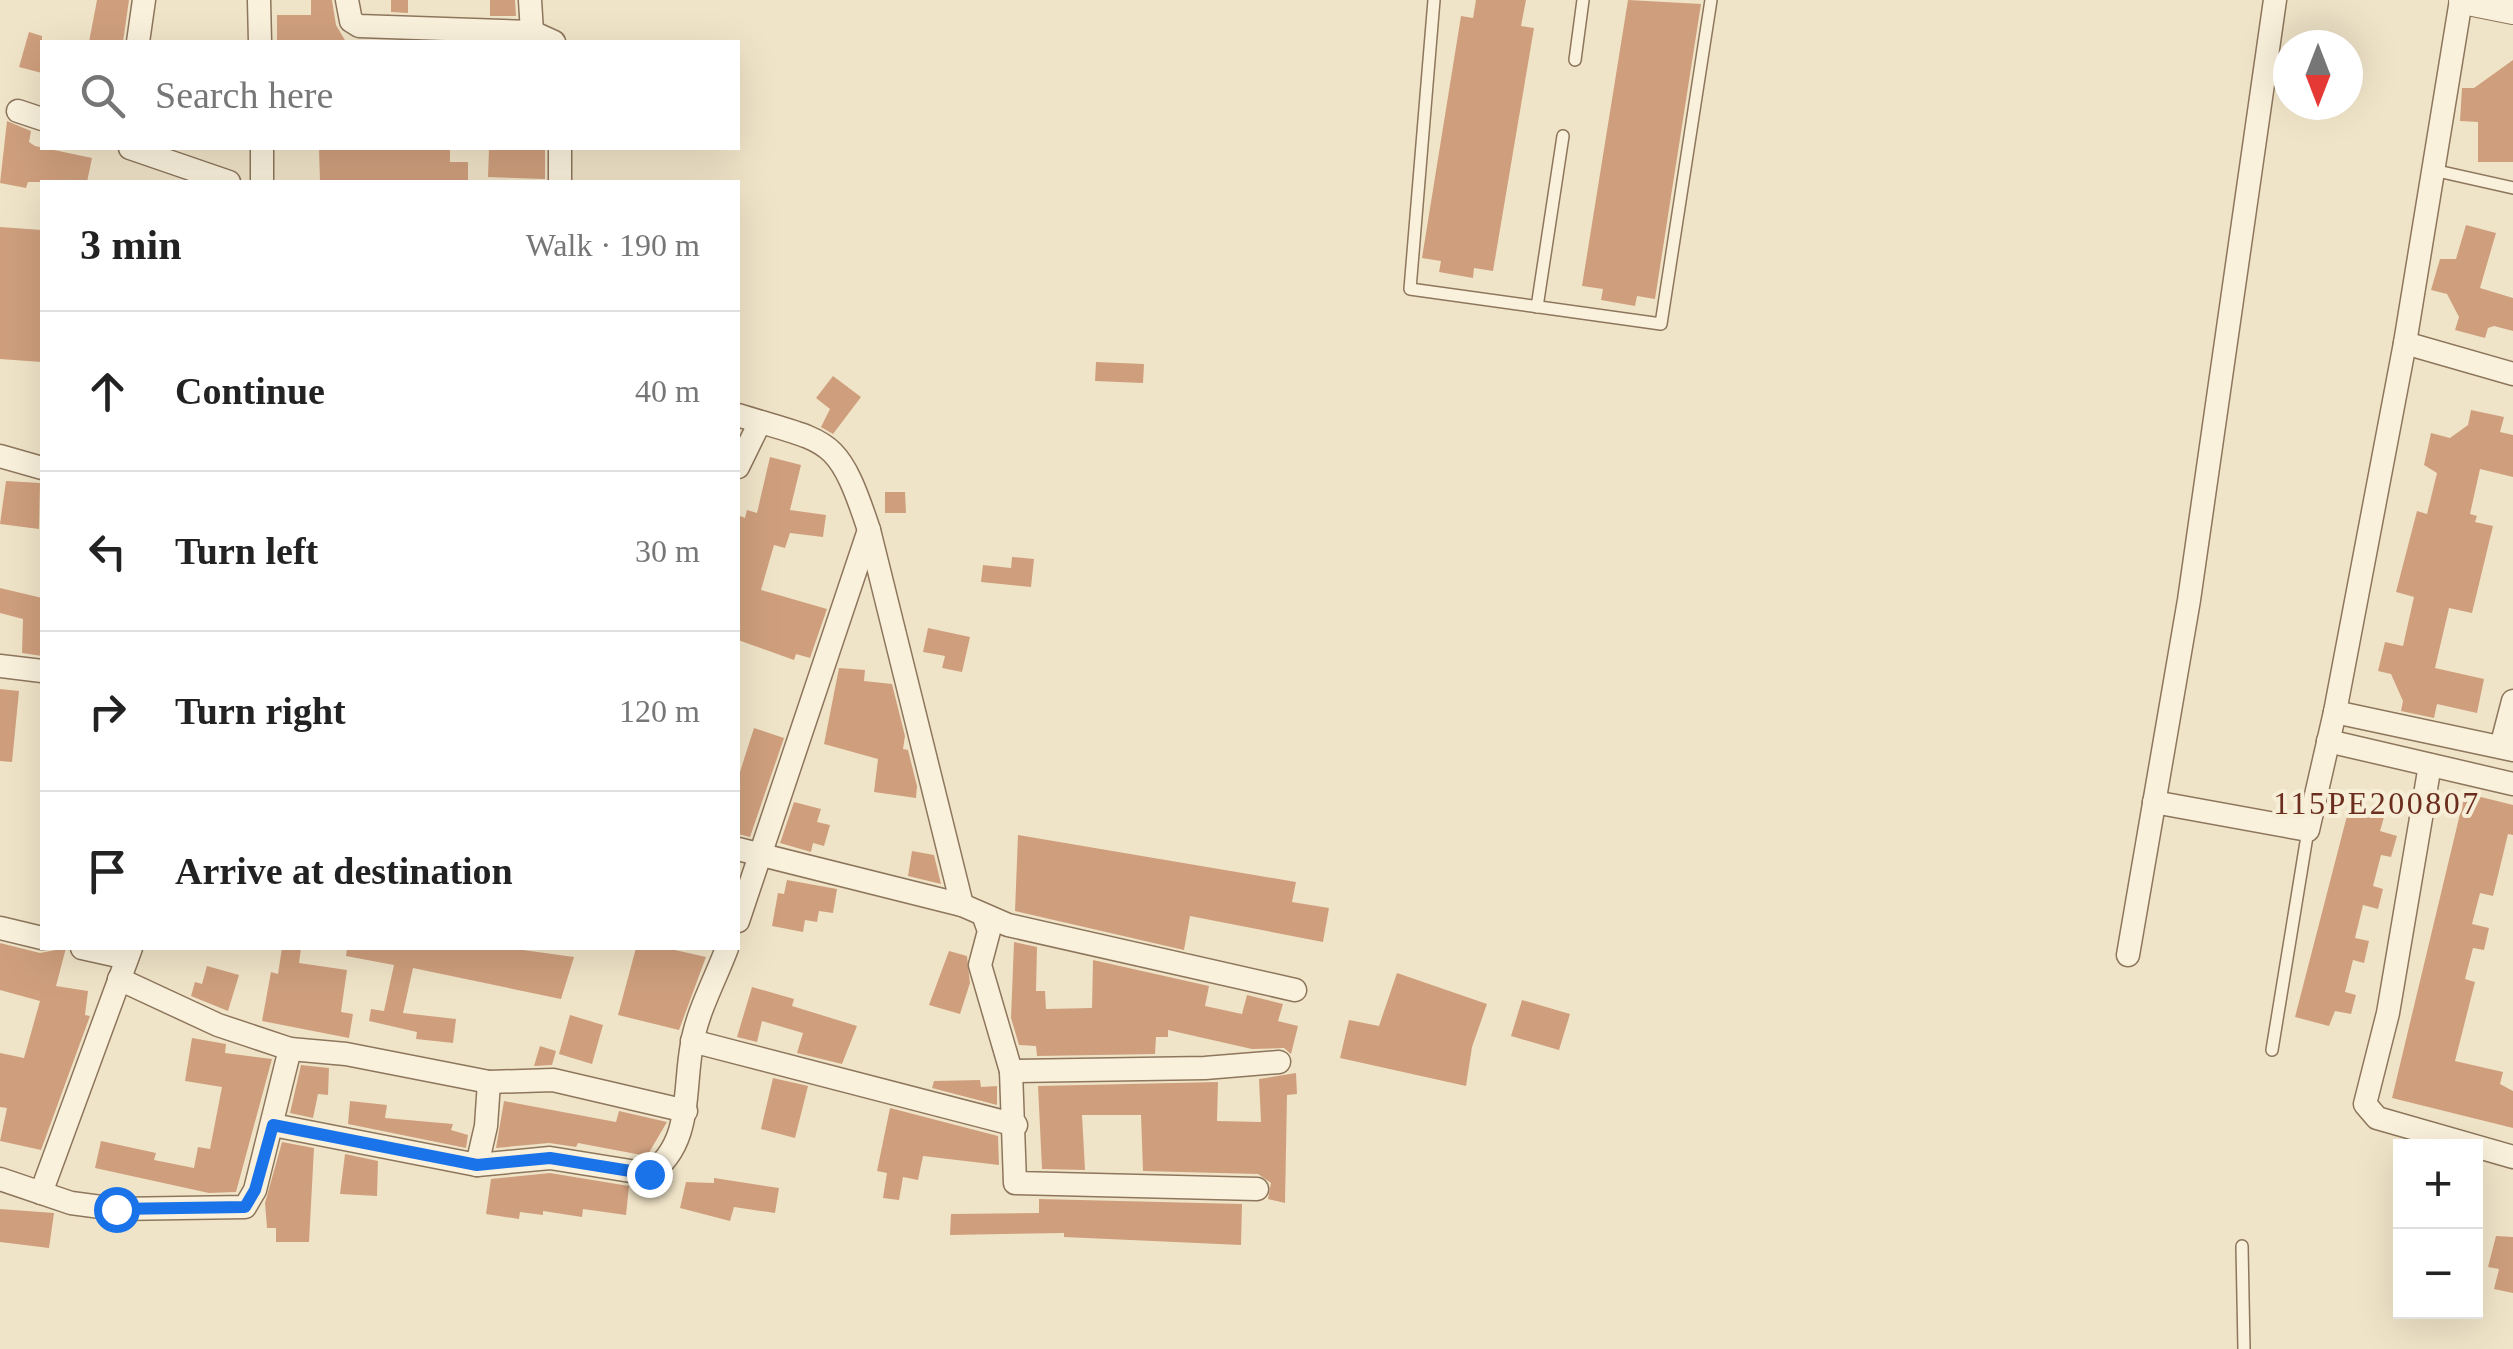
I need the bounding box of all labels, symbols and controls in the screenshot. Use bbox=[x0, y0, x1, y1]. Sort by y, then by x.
north arrow bbox=[2273, 30, 2363, 120]
search box bbox=[40, 40, 740, 150]
icon: search bbox=[75, 68, 130, 123]
text: Search here bbox=[155, 74, 333, 116]
text: 3 min bbox=[80, 222, 182, 268]
text: Walk · 190 m bbox=[526, 227, 700, 263]
icon: ahead bbox=[80, 364, 135, 419]
text: Continue bbox=[175, 370, 325, 412]
text: 40 m bbox=[635, 373, 700, 409]
icon: left bbox=[80, 524, 135, 579]
text: Turn left bbox=[175, 530, 318, 572]
text: 30 m bbox=[635, 533, 700, 569]
icon: right bbox=[80, 684, 135, 739]
text: Turn right bbox=[175, 690, 346, 732]
text: 120 m bbox=[619, 693, 700, 729]
district label: 115PE200807 bbox=[2273, 785, 2481, 821]
icon: arrive bbox=[80, 844, 135, 899]
text: Arrive at destination bbox=[175, 850, 513, 892]
map controls bbox=[2393, 1139, 2483, 1319]
button: + bbox=[2393, 1139, 2483, 1229]
route end bbox=[627, 1152, 673, 1198]
route start bbox=[94, 1187, 140, 1233]
button: − bbox=[2393, 1229, 2483, 1319]

